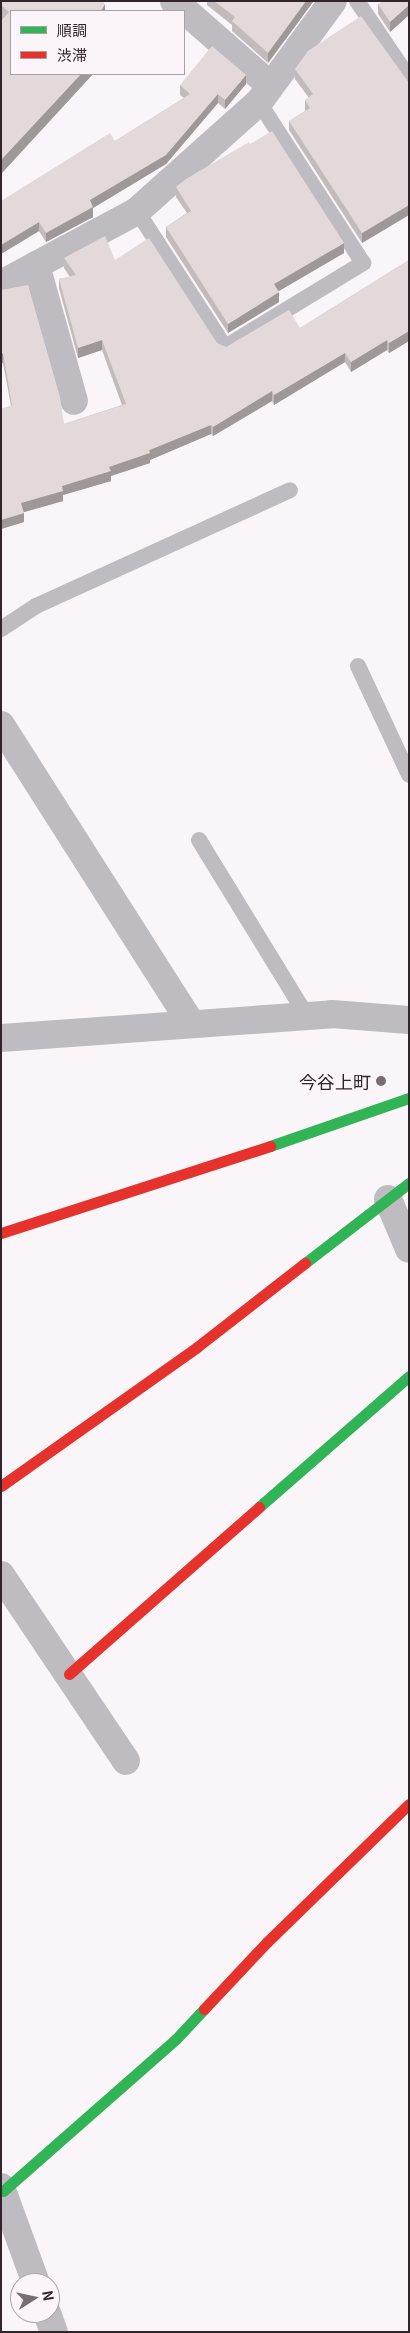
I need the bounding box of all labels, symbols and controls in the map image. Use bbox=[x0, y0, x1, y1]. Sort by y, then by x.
legend bbox=[10, 10, 185, 75]
text: 順調 bbox=[57, 19, 87, 40]
text: 渋滞 bbox=[57, 44, 87, 65]
place label: 今谷上町 bbox=[299, 1070, 371, 1092]
marker: 今谷上町 bbox=[375, 1075, 387, 1087]
north arrow bbox=[10, 2273, 60, 2323]
text: N bbox=[38, 2289, 60, 2302]

